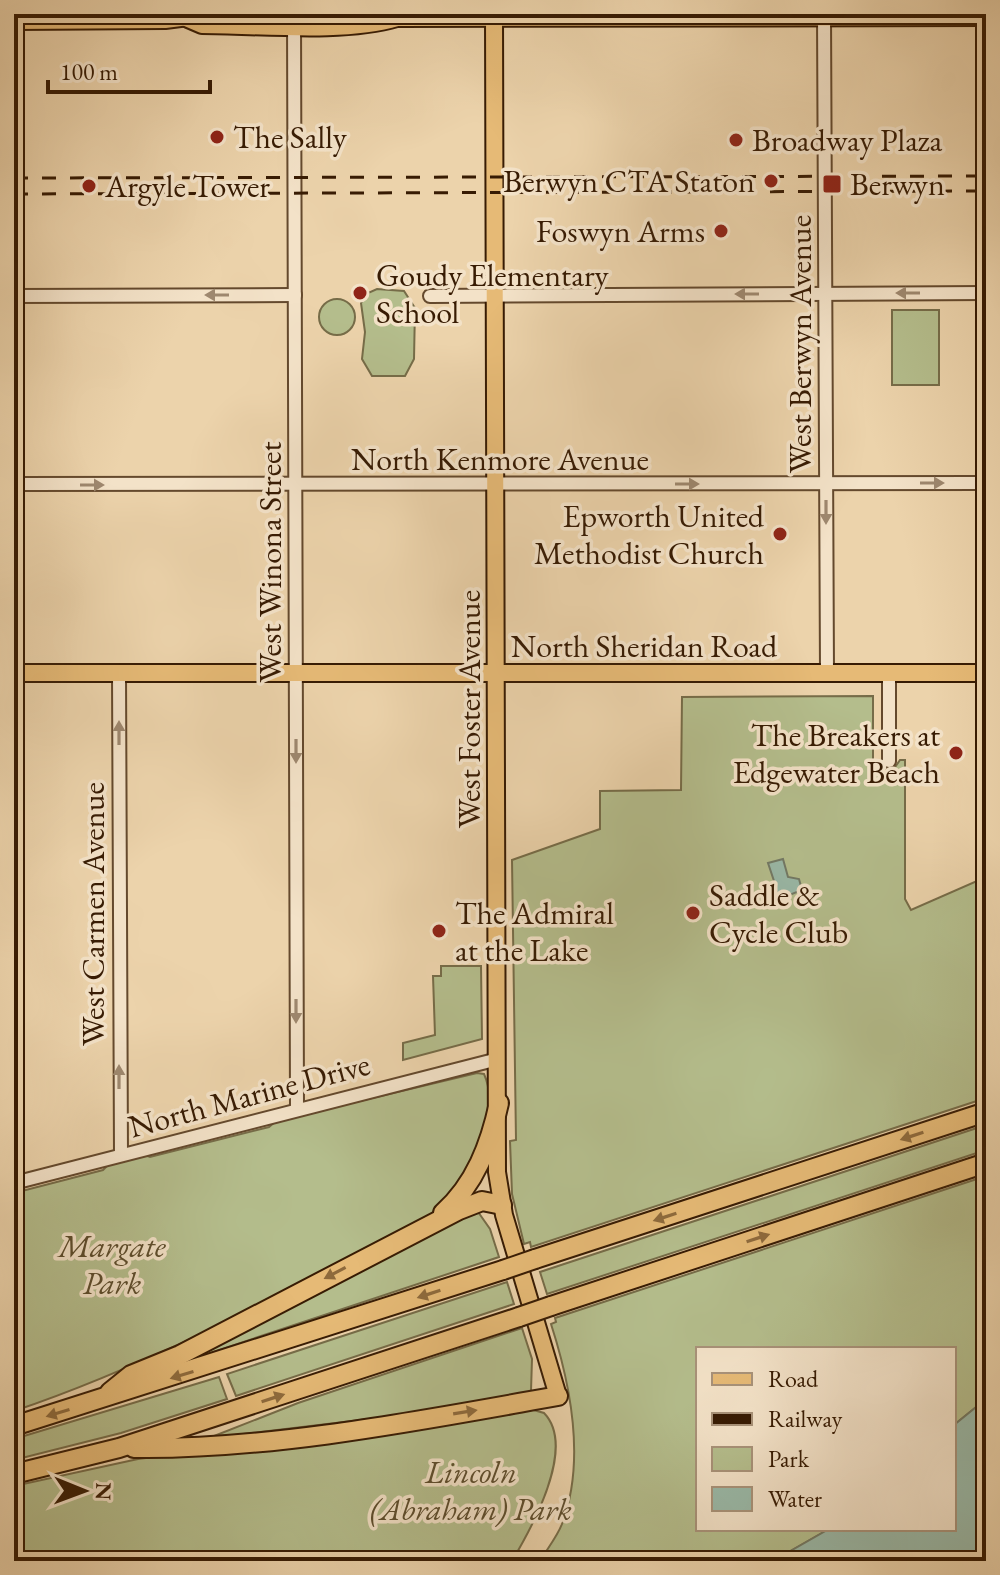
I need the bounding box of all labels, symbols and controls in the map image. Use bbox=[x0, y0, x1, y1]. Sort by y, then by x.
scale bar bbox=[48, 44, 210, 94]
text: 100 m bbox=[60, 56, 118, 87]
place label: The Sally bbox=[233, 116, 348, 158]
place label: Broadway Plaza bbox=[752, 119, 942, 161]
marker: The Sally bbox=[208, 128, 226, 146]
marker: Broadway Plaza bbox=[727, 131, 745, 149]
place label: Berwyn CTA Staton bbox=[503, 160, 755, 202]
place label: Berwyn bbox=[850, 163, 945, 205]
place label: Argyle Tower bbox=[104, 165, 270, 207]
marker: Berwyn CTA Staton bbox=[762, 172, 780, 190]
marker: Berwyn bbox=[821, 173, 843, 195]
marker: Argyle Tower bbox=[80, 177, 98, 195]
place label: Foswyn Arms bbox=[536, 210, 705, 252]
street label: West Berwyn Avenue bbox=[779, 215, 821, 473]
marker: Foswyn Arms bbox=[712, 222, 730, 240]
place label: Goudy Elementary School bbox=[376, 254, 610, 333]
marker: Goudy Elementary School bbox=[351, 284, 369, 302]
one-way arrow bbox=[895, 287, 920, 299]
one-way arrow bbox=[734, 288, 759, 300]
one-way arrow bbox=[204, 289, 229, 301]
street label: North Kenmore Avenue bbox=[351, 438, 649, 480]
street label: West Winona Street bbox=[249, 442, 291, 683]
one-way arrow bbox=[920, 477, 945, 490]
one-way arrow bbox=[675, 478, 700, 490]
one-way arrow bbox=[80, 479, 105, 491]
place label: Epworth United Methodist Church bbox=[534, 495, 765, 574]
one-way arrow bbox=[820, 500, 832, 525]
marker: Epworth United Methodist Church bbox=[771, 525, 789, 543]
street label: West Foster Avenue bbox=[448, 590, 490, 828]
street label: North Sheridan Road bbox=[511, 625, 778, 667]
place label: The Breakers at Edgewater Beach bbox=[733, 714, 940, 793]
one-way arrow bbox=[113, 720, 125, 745]
one-way arrow bbox=[290, 739, 302, 764]
marker: The Breakers at Edgewater Beach bbox=[947, 744, 965, 762]
street label: West Carmen Avenue bbox=[72, 782, 114, 1046]
place label: Saddle & Cycle Club bbox=[709, 874, 848, 953]
place label: The Admiral at the Lake bbox=[455, 892, 614, 971]
marker: Saddle & Cycle Club bbox=[684, 904, 702, 922]
marker: The Admiral at the Lake bbox=[430, 922, 448, 940]
one-way arrow bbox=[290, 999, 302, 1024]
street label: North Marine Drive bbox=[124, 1043, 374, 1147]
one-way arrow bbox=[113, 1064, 125, 1089]
one-way arrow bbox=[900, 1130, 924, 1142]
one-way arrow bbox=[652, 1211, 676, 1223]
park label: Margate Park bbox=[56, 1225, 167, 1304]
one-way arrow bbox=[747, 1231, 771, 1244]
one-way arrow bbox=[323, 1267, 346, 1280]
one-way arrow bbox=[416, 1288, 440, 1300]
legend bbox=[696, 1347, 956, 1531]
text: Road bbox=[768, 1363, 819, 1394]
one-way arrow bbox=[169, 1369, 193, 1381]
one-way arrow bbox=[261, 1391, 285, 1404]
text: Railway bbox=[768, 1403, 843, 1434]
one-way arrow bbox=[453, 1405, 478, 1418]
one-way arrow bbox=[46, 1407, 70, 1419]
text: Park bbox=[768, 1443, 810, 1474]
north arrow bbox=[44, 1451, 124, 1531]
park label: Lincoln (Abraham) Park bbox=[370, 1451, 572, 1530]
text: N bbox=[89, 1482, 118, 1501]
text: Water bbox=[768, 1483, 822, 1514]

